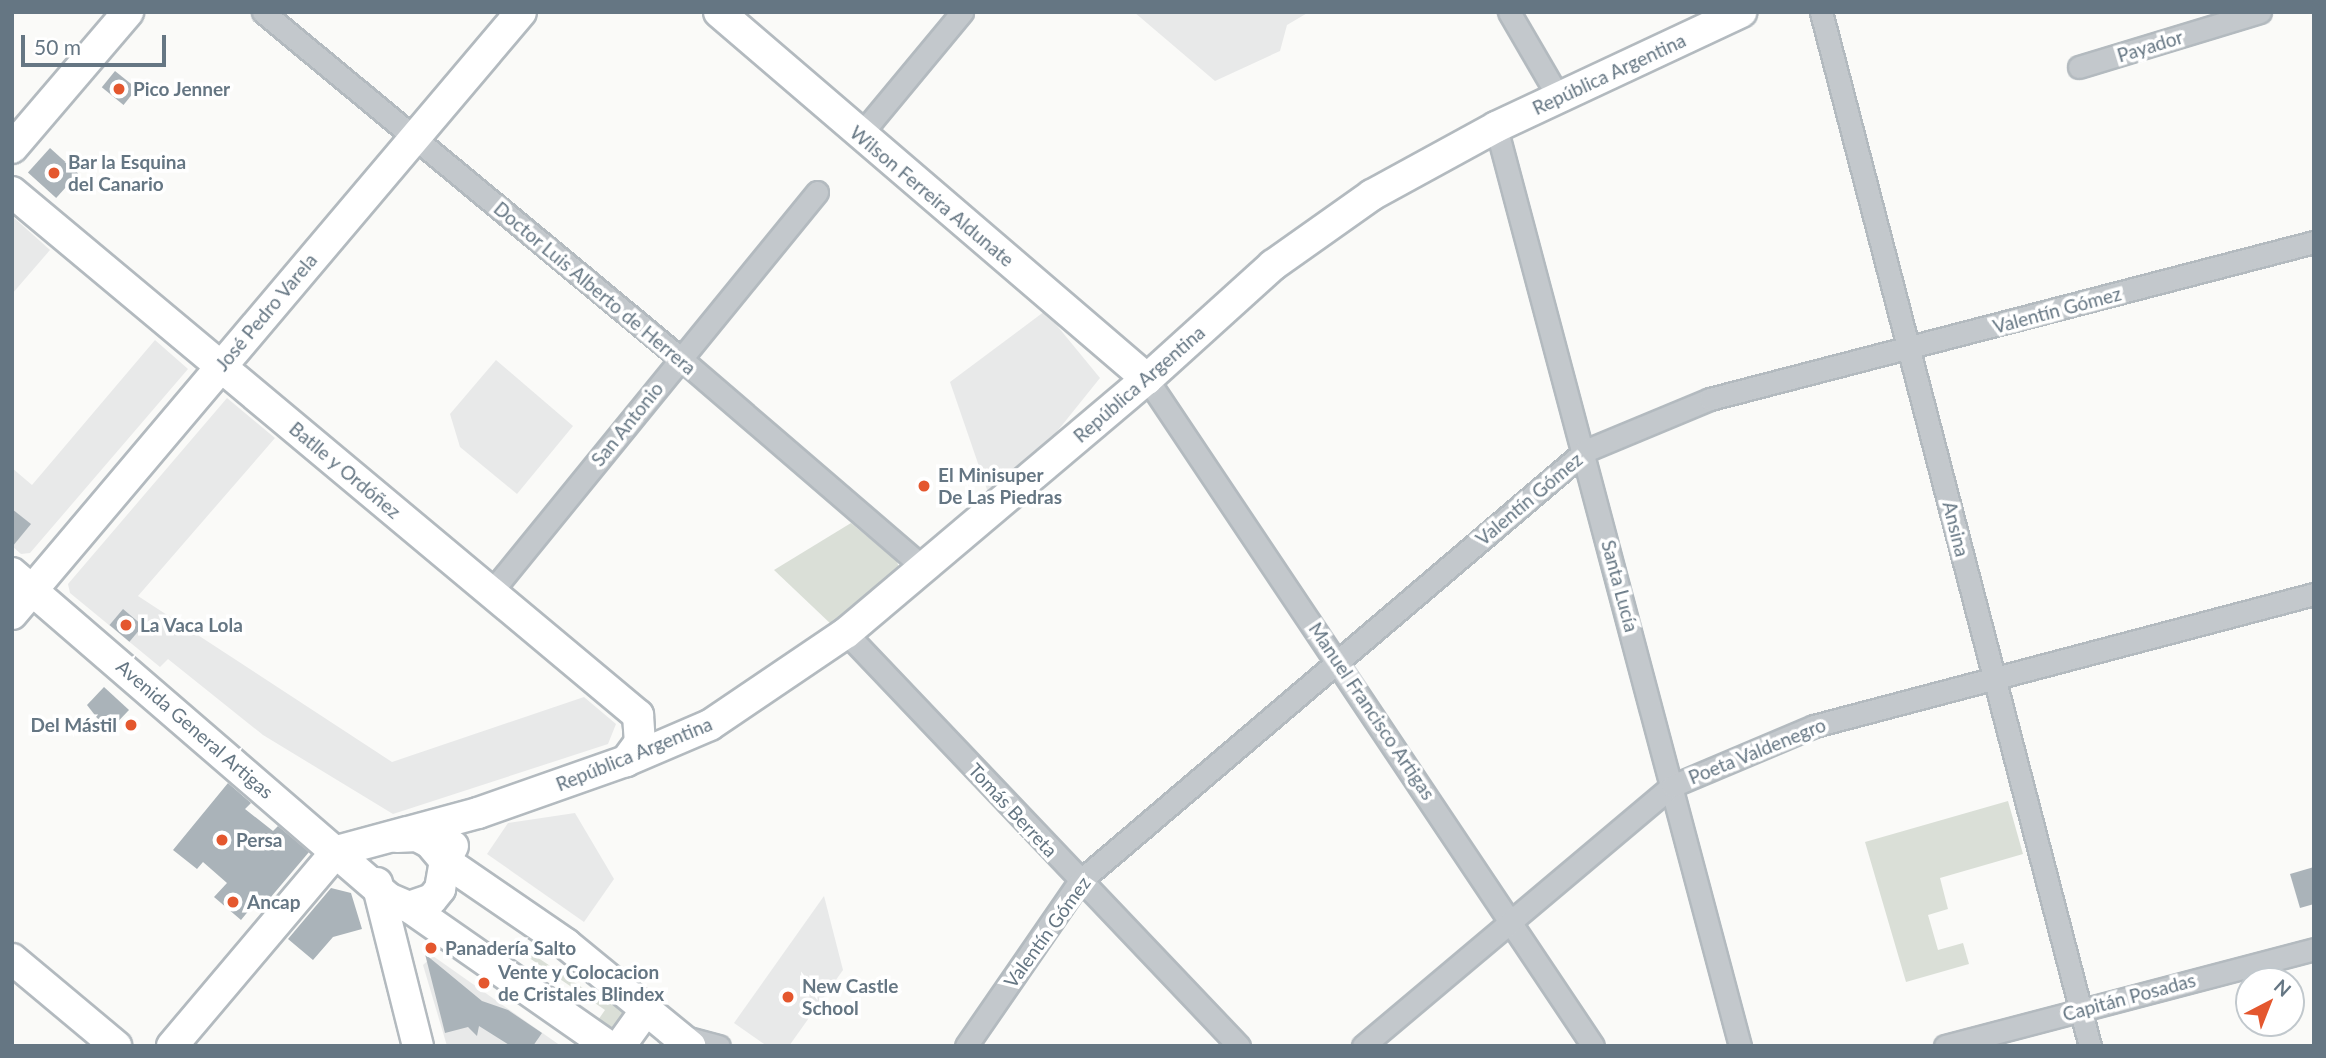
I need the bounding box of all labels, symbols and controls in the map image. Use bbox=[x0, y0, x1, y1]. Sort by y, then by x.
scale bar bbox=[24, 21, 170, 65]
street label: Payador bbox=[2114, 25, 2186, 67]
street label: República Argentina bbox=[1528, 28, 1690, 120]
text: 50 m bbox=[34, 34, 81, 59]
place label: Pico Jenner bbox=[133, 78, 231, 100]
marker: Pico Jenner bbox=[111, 81, 127, 97]
street label: Wilson Ferreira Aldunate bbox=[845, 121, 1019, 271]
place label: Bar la Esquina del Canario bbox=[68, 151, 187, 195]
marker: Bar la Esquina del Canario bbox=[46, 165, 62, 181]
street label: Doctor Luis Alberto de Herrera bbox=[489, 196, 701, 380]
street label: José Pedro Varela bbox=[210, 248, 322, 376]
street label: Valentín Gómez bbox=[1990, 282, 2124, 338]
street label: República Argentina bbox=[1068, 321, 1210, 447]
street label: San Antonio bbox=[586, 377, 668, 471]
street label: Batlle y Ordóñez bbox=[284, 417, 406, 523]
street label: Valentín Gómez bbox=[1471, 448, 1587, 550]
place label: El Minisuper De Las Piedras bbox=[938, 464, 1062, 508]
marker: El Minisuper De Las Piedras bbox=[916, 478, 932, 494]
street label: Ansina bbox=[1938, 499, 1974, 559]
street label: Santa Lucía bbox=[1597, 538, 1643, 634]
place label: La Vaca Lola bbox=[140, 614, 244, 636]
marker: La Vaca Lola bbox=[118, 617, 134, 633]
street label: Manuel Francisco Artigas bbox=[1304, 618, 1440, 804]
street label: Avenida General Artigas bbox=[112, 655, 278, 803]
street label: República Argentina bbox=[552, 712, 716, 796]
street label: Poeta Valdenegro bbox=[1685, 713, 1829, 789]
place label: Del Mástil bbox=[31, 714, 117, 736]
marker: Del Mástil bbox=[123, 717, 139, 733]
street label: Tomás Berreta bbox=[964, 758, 1062, 862]
place label: Persa bbox=[236, 829, 283, 851]
marker: Persa bbox=[214, 832, 230, 848]
street label: Valentín Gómez bbox=[999, 872, 1095, 992]
place label: Ancap bbox=[247, 891, 300, 913]
marker: Ancap bbox=[225, 894, 241, 910]
place label: Panadería Salto bbox=[445, 937, 576, 959]
marker: Panadería Salto bbox=[423, 940, 439, 956]
place label: Vente y Colocacion de Cristales Blindex bbox=[498, 961, 664, 1005]
north arrow bbox=[2235, 967, 2305, 1037]
street label: Capitán Posadas bbox=[2060, 968, 2198, 1026]
text: N bbox=[2270, 974, 2296, 1001]
marker: Vente y Colocacion de Cristales Blindex bbox=[476, 975, 492, 991]
place label: New Castle School bbox=[802, 975, 899, 1019]
marker: New Castle School bbox=[780, 989, 796, 1005]

